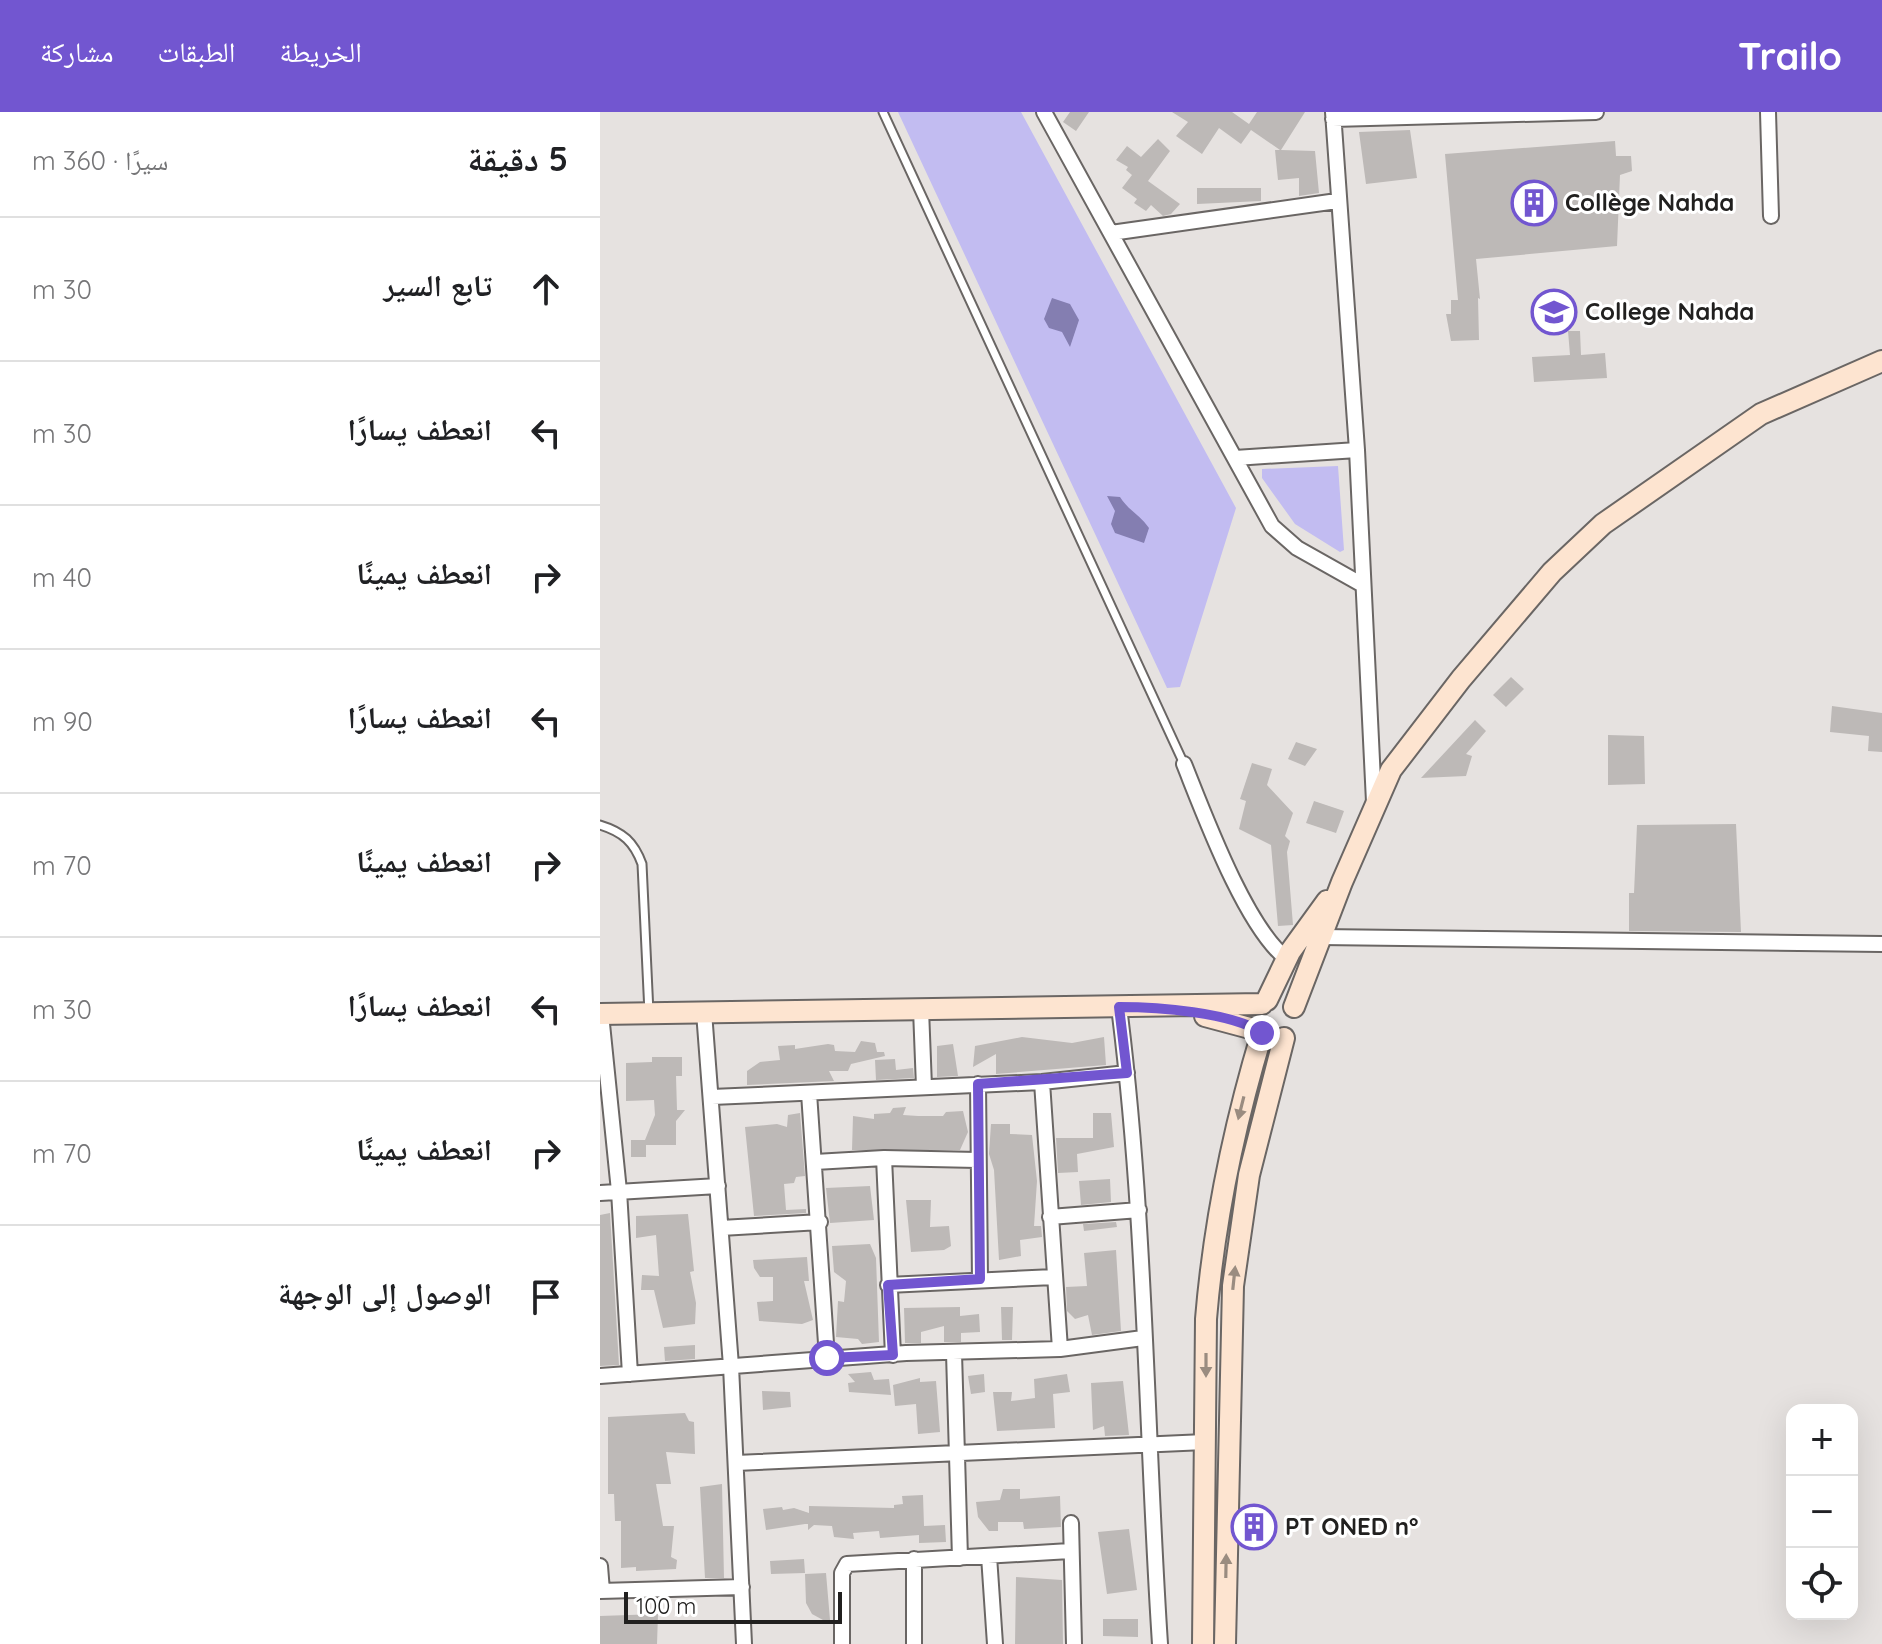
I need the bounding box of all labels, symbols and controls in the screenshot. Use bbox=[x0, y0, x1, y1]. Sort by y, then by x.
text: Trailo bbox=[1738, 32, 1842, 80]
text: مشاركة bbox=[40, 34, 114, 69]
text: الطبقات bbox=[158, 34, 235, 69]
text: الخريطة bbox=[279, 34, 362, 69]
text: 5 دقيقة bbox=[467, 137, 568, 180]
text: سيرًا · 360 m bbox=[32, 144, 168, 177]
building icon: Collège Nahda bbox=[1510, 179, 1558, 227]
place label: Collège Nahda bbox=[1565, 187, 1734, 217]
text: تابع السير bbox=[384, 266, 492, 304]
icon: ahead bbox=[524, 267, 568, 311]
text: 30 m bbox=[32, 273, 92, 306]
school or university icon: College Nahda bbox=[1530, 288, 1578, 336]
place label: College Nahda bbox=[1585, 296, 1754, 326]
text: انعطف يسارًا bbox=[348, 410, 492, 448]
icon: left bbox=[524, 411, 568, 455]
text: 30 m bbox=[32, 417, 92, 450]
text: انعطف يمينًا bbox=[356, 554, 492, 592]
icon: right bbox=[524, 555, 568, 599]
text: 40 m bbox=[32, 561, 92, 594]
text: انعطف يسارًا bbox=[348, 698, 492, 736]
icon: left bbox=[524, 699, 568, 743]
text: 90 m bbox=[32, 705, 93, 738]
text: انعطف يمينًا bbox=[356, 842, 492, 880]
icon: right bbox=[524, 843, 568, 887]
text: 70 m bbox=[32, 849, 92, 882]
text: انعطف يسارًا bbox=[348, 986, 492, 1024]
icon: left bbox=[524, 987, 568, 1031]
text: 30 m bbox=[32, 993, 92, 1026]
route end bbox=[1244, 1015, 1280, 1051]
one-way arrow bbox=[1235, 1095, 1247, 1120]
text: انعطف يمينًا bbox=[356, 1130, 492, 1168]
icon: right bbox=[524, 1131, 568, 1175]
text: 70 m bbox=[32, 1137, 92, 1170]
one-way arrow bbox=[1227, 1265, 1240, 1290]
text: الوصول إلى الوجهة bbox=[278, 1274, 492, 1312]
icon: arrive bbox=[524, 1275, 568, 1319]
route start bbox=[809, 1340, 845, 1376]
one-way arrow bbox=[1200, 1353, 1212, 1378]
map controls bbox=[1786, 1404, 1858, 1620]
button: + bbox=[1786, 1404, 1858, 1476]
button: − bbox=[1786, 1476, 1858, 1548]
building icon: PT ONED n° bbox=[1230, 1503, 1278, 1551]
place label: PT ONED n° bbox=[1285, 1511, 1418, 1541]
button: locate bbox=[1786, 1548, 1858, 1620]
one-way arrow bbox=[1220, 1553, 1232, 1578]
scale bar bbox=[624, 1588, 842, 1624]
text: 100 m bbox=[636, 1592, 696, 1620]

